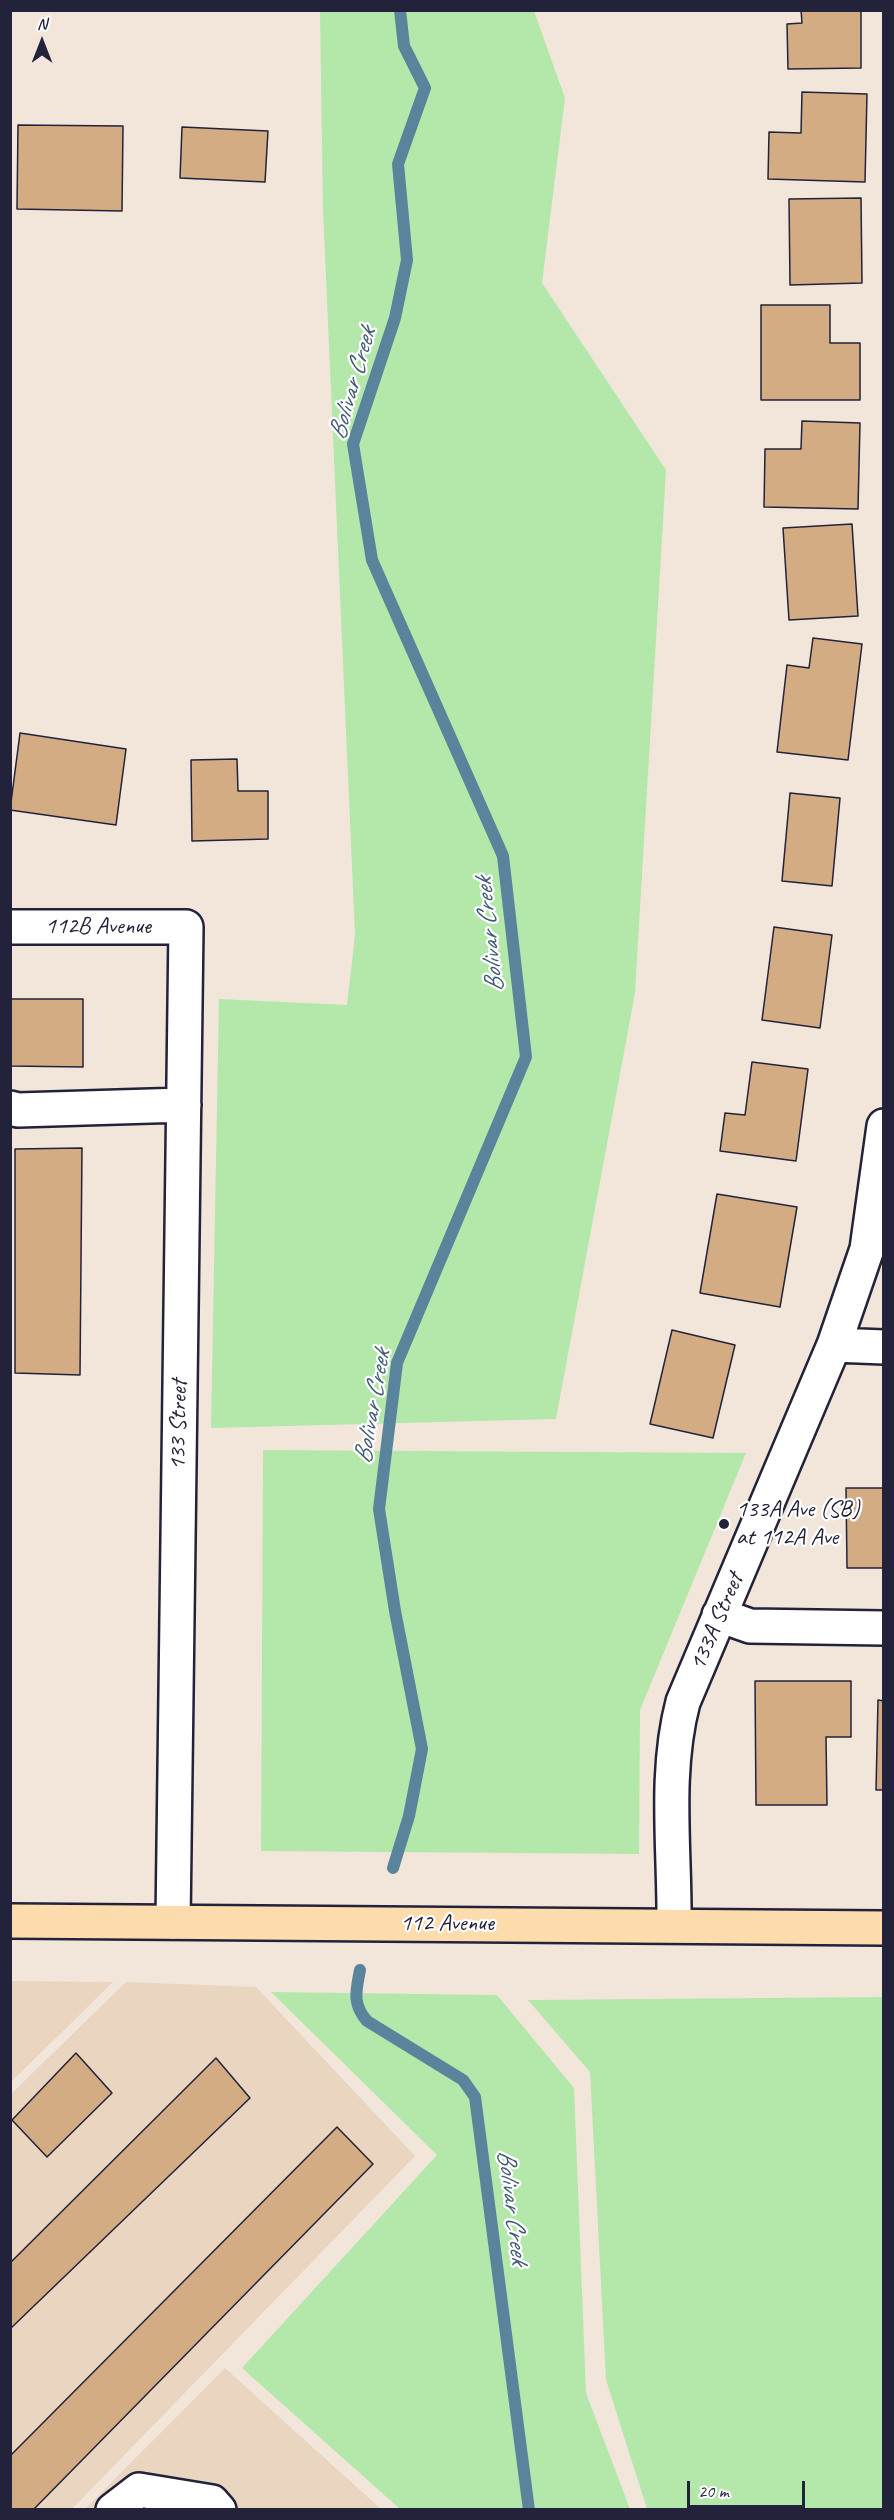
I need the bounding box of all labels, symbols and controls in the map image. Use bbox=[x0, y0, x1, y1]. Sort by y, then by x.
north arrow bbox=[12, 12, 72, 72]
text: N bbox=[37, 14, 47, 34]
water label: Bolivar Creek bbox=[322, 324, 384, 444]
water label: Bolivar Creek bbox=[468, 876, 512, 994]
street label: 112B Avenue bbox=[45, 913, 151, 941]
water label: Bolivar Creek bbox=[348, 1348, 398, 1466]
street label: 133 Street bbox=[164, 1380, 194, 1470]
place label: 133A Ave (SB) at 112A Ave bbox=[736, 1496, 860, 1552]
marker: 133A Ave (SB) at 112A Ave bbox=[717, 1517, 731, 1531]
street label: 133A Street bbox=[684, 1569, 750, 1675]
street label: 112 Avenue bbox=[400, 1910, 494, 1938]
water label: Bolivar Creek bbox=[490, 2148, 534, 2266]
scale bar bbox=[690, 2469, 808, 2507]
text: 20 m bbox=[698, 2480, 729, 2502]

